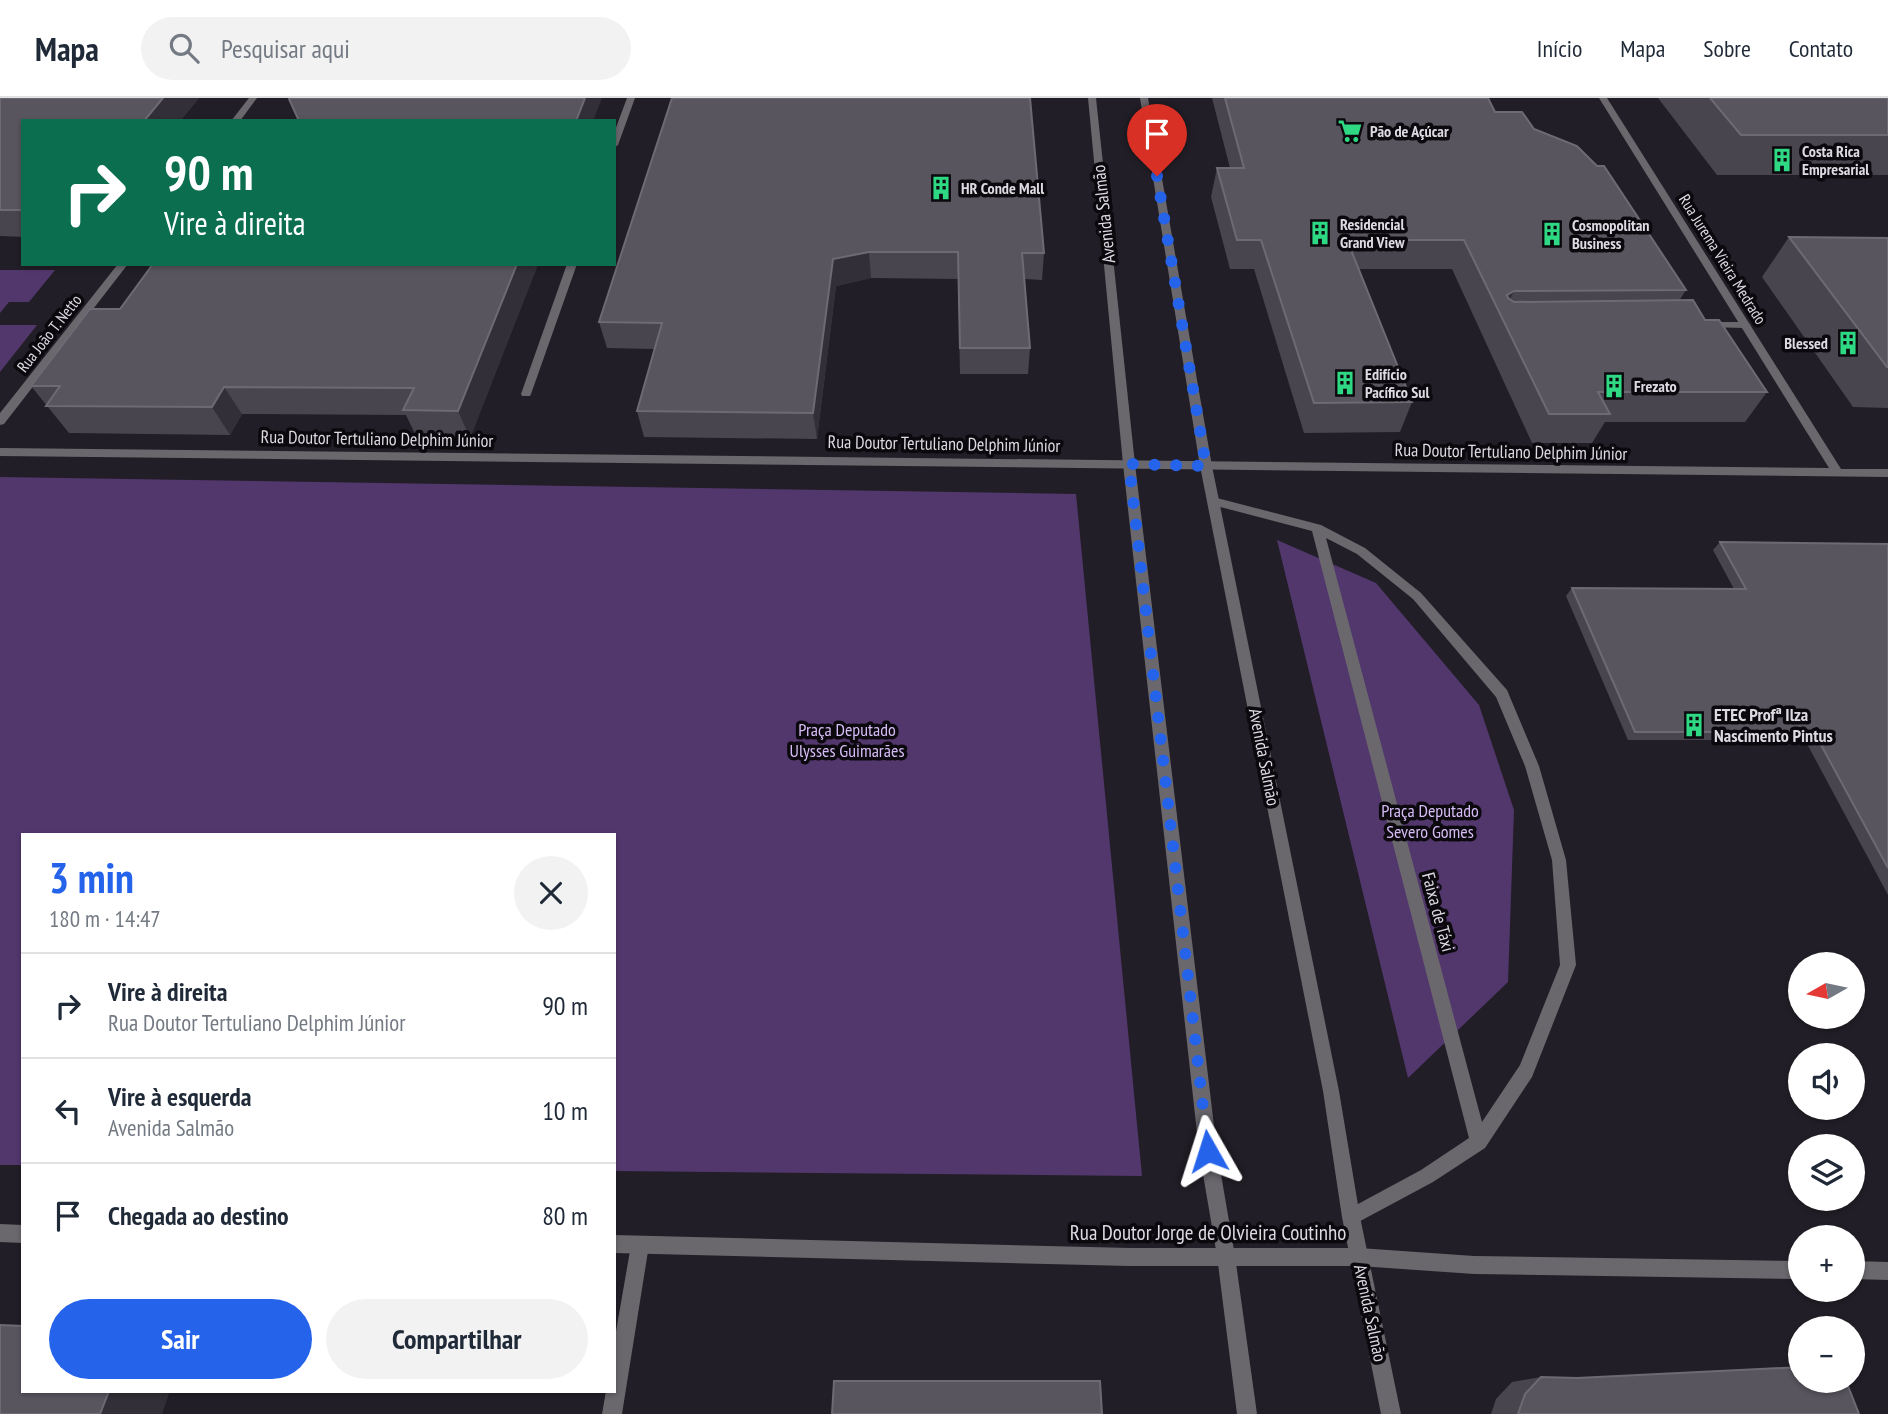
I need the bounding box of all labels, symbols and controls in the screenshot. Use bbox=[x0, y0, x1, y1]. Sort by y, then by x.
search box bbox=[141, 17, 631, 80]
text: Mapa bbox=[35, 27, 99, 70]
icon: search bbox=[165, 29, 203, 67]
text: Pesquisar aqui bbox=[221, 32, 350, 65]
text: Início bbox=[1537, 33, 1582, 64]
text: Mapa bbox=[1620, 33, 1665, 64]
text: Sobre bbox=[1703, 33, 1751, 64]
text: Contato bbox=[1789, 33, 1853, 64]
pin bbox=[1127, 104, 1187, 176]
icon: arrive bbox=[1138, 115, 1176, 153]
supermarket icon: Pão de Açúcar bbox=[1336, 117, 1364, 145]
place label: Pão de Açúcar bbox=[1370, 121, 1449, 141]
text: 90 m bbox=[164, 140, 253, 204]
place label: Costa Rica Empresarial bbox=[1802, 141, 1869, 179]
building icon: Costa Rica Empresarial bbox=[1768, 146, 1796, 174]
icon: right bbox=[49, 147, 140, 238]
street label: Avenida Salmão bbox=[1087, 164, 1120, 264]
building icon: HR Conde Mall bbox=[927, 174, 955, 202]
place label: HR Conde Mall bbox=[961, 178, 1044, 198]
street label: Rua Jurema Vieira Medrado bbox=[1675, 190, 1771, 328]
text: Vire à direita bbox=[164, 202, 305, 244]
place label: Residencial Grand View bbox=[1340, 214, 1405, 252]
place label: Cosmopolitan Business bbox=[1572, 215, 1650, 253]
building icon: Residencial Grand View bbox=[1306, 219, 1334, 247]
building icon: Cosmopolitan Business bbox=[1538, 220, 1566, 248]
street label: Rua João T. Netto bbox=[12, 290, 86, 376]
building icon: Blessed bbox=[1834, 329, 1862, 357]
place label: Blessed bbox=[1784, 333, 1828, 353]
place label: Edifício Pacífico Sul bbox=[1365, 364, 1429, 402]
building icon: Edifício Pacífico Sul bbox=[1331, 369, 1359, 397]
building icon: Frezato bbox=[1600, 372, 1628, 400]
place label: Frezato bbox=[1634, 376, 1677, 396]
street label: Rua Doutor Tertuliano Delphim Júnior bbox=[260, 425, 494, 452]
street label: Rua Doutor Tertuliano Delphim Júnior bbox=[827, 430, 1061, 457]
street label: Rua Doutor Tertuliano Delphim Júnior bbox=[1394, 438, 1628, 465]
place label: ETEC Profª Ilza Nascimento Pintus bbox=[1714, 703, 1833, 747]
street label: Avenida Salmão bbox=[1244, 706, 1285, 808]
building icon: ETEC Profª Ilza Nascimento Pintus bbox=[1680, 711, 1708, 739]
park label: Praça Deputado Ulysses Guimarães bbox=[790, 718, 904, 762]
park label: Praça Deputado Severo Gomes bbox=[1381, 799, 1479, 843]
text: 3 min bbox=[49, 850, 134, 905]
button: close bbox=[514, 856, 588, 930]
street label: Faixa de Táxi bbox=[1417, 870, 1460, 954]
text: 180 m · 14:47 bbox=[49, 904, 161, 933]
north arrow bbox=[1788, 952, 1866, 1029]
map controls bbox=[1788, 952, 1865, 1393]
text: Vire à direita bbox=[108, 975, 227, 1008]
icon: right bbox=[49, 987, 87, 1025]
text: 90 m bbox=[542, 989, 588, 1022]
text: Rua Doutor Tertuliano Delphim Júnior bbox=[108, 1008, 406, 1037]
button: sound bbox=[1788, 1043, 1865, 1120]
text: Vire à esquerda bbox=[108, 1080, 251, 1113]
icon: left bbox=[49, 1092, 87, 1130]
text: 10 m bbox=[542, 1094, 588, 1127]
text: Avenida Salmão bbox=[108, 1113, 234, 1142]
position arrow bbox=[1171, 1114, 1245, 1188]
button: layers bbox=[1788, 1134, 1865, 1211]
icon: arrive bbox=[49, 1197, 87, 1235]
text: Chegada ao destino bbox=[108, 1199, 289, 1232]
text: 80 m bbox=[542, 1199, 588, 1232]
street label: Rua Doutor Jorge de Olvieira Coutinho bbox=[1070, 1219, 1346, 1246]
button: + bbox=[1788, 1225, 1865, 1302]
street label: Avenida Salmão bbox=[1349, 1262, 1392, 1364]
button: Sair bbox=[49, 1299, 312, 1379]
button: Compartilhar bbox=[326, 1299, 588, 1379]
button: − bbox=[1788, 1316, 1865, 1393]

